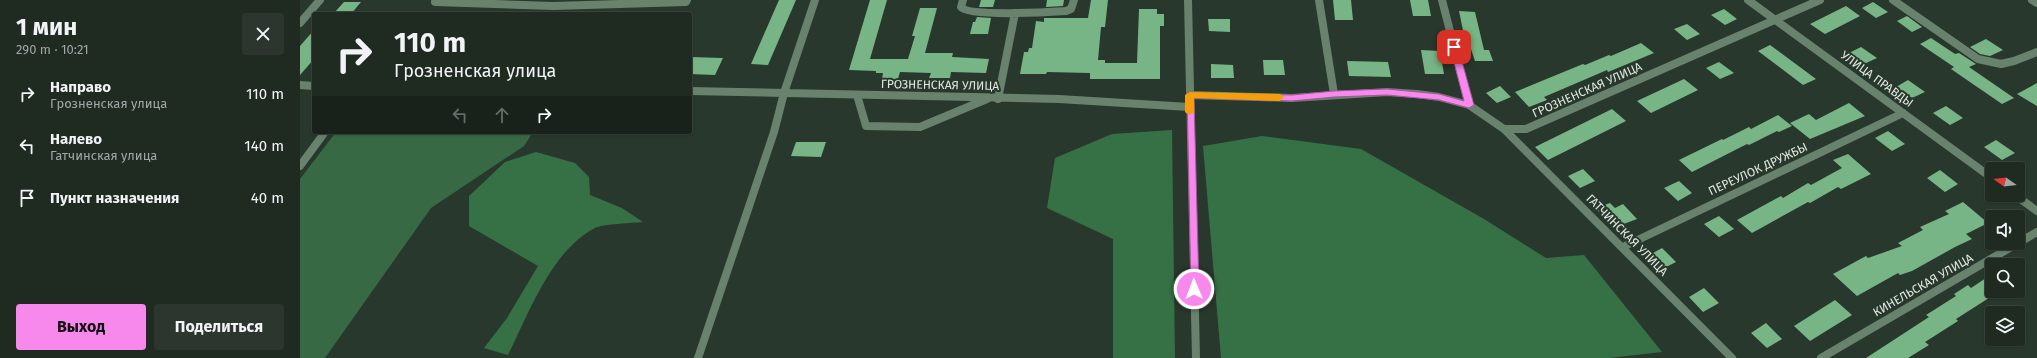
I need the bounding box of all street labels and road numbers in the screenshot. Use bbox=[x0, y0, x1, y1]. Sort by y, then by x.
street label: УЛИЦА ПРАВДЫ bbox=[1838, 48, 1916, 110]
street label: ГРОЗНЕНСКАЯ УЛИЦА bbox=[1530, 59, 1644, 120]
street label: ГРОЗНЕНСКАЯ УЛИЦА bbox=[881, 77, 999, 93]
street label: ПЕРЕУЛОК ДРУЖБЫ bbox=[1706, 140, 1810, 198]
street label: ГАТЧИНСКАЯ УЛИЦА bbox=[1583, 191, 1671, 279]
street label: КИНЕЛЬСКАЯ УЛИЦА bbox=[1871, 251, 1976, 319]

